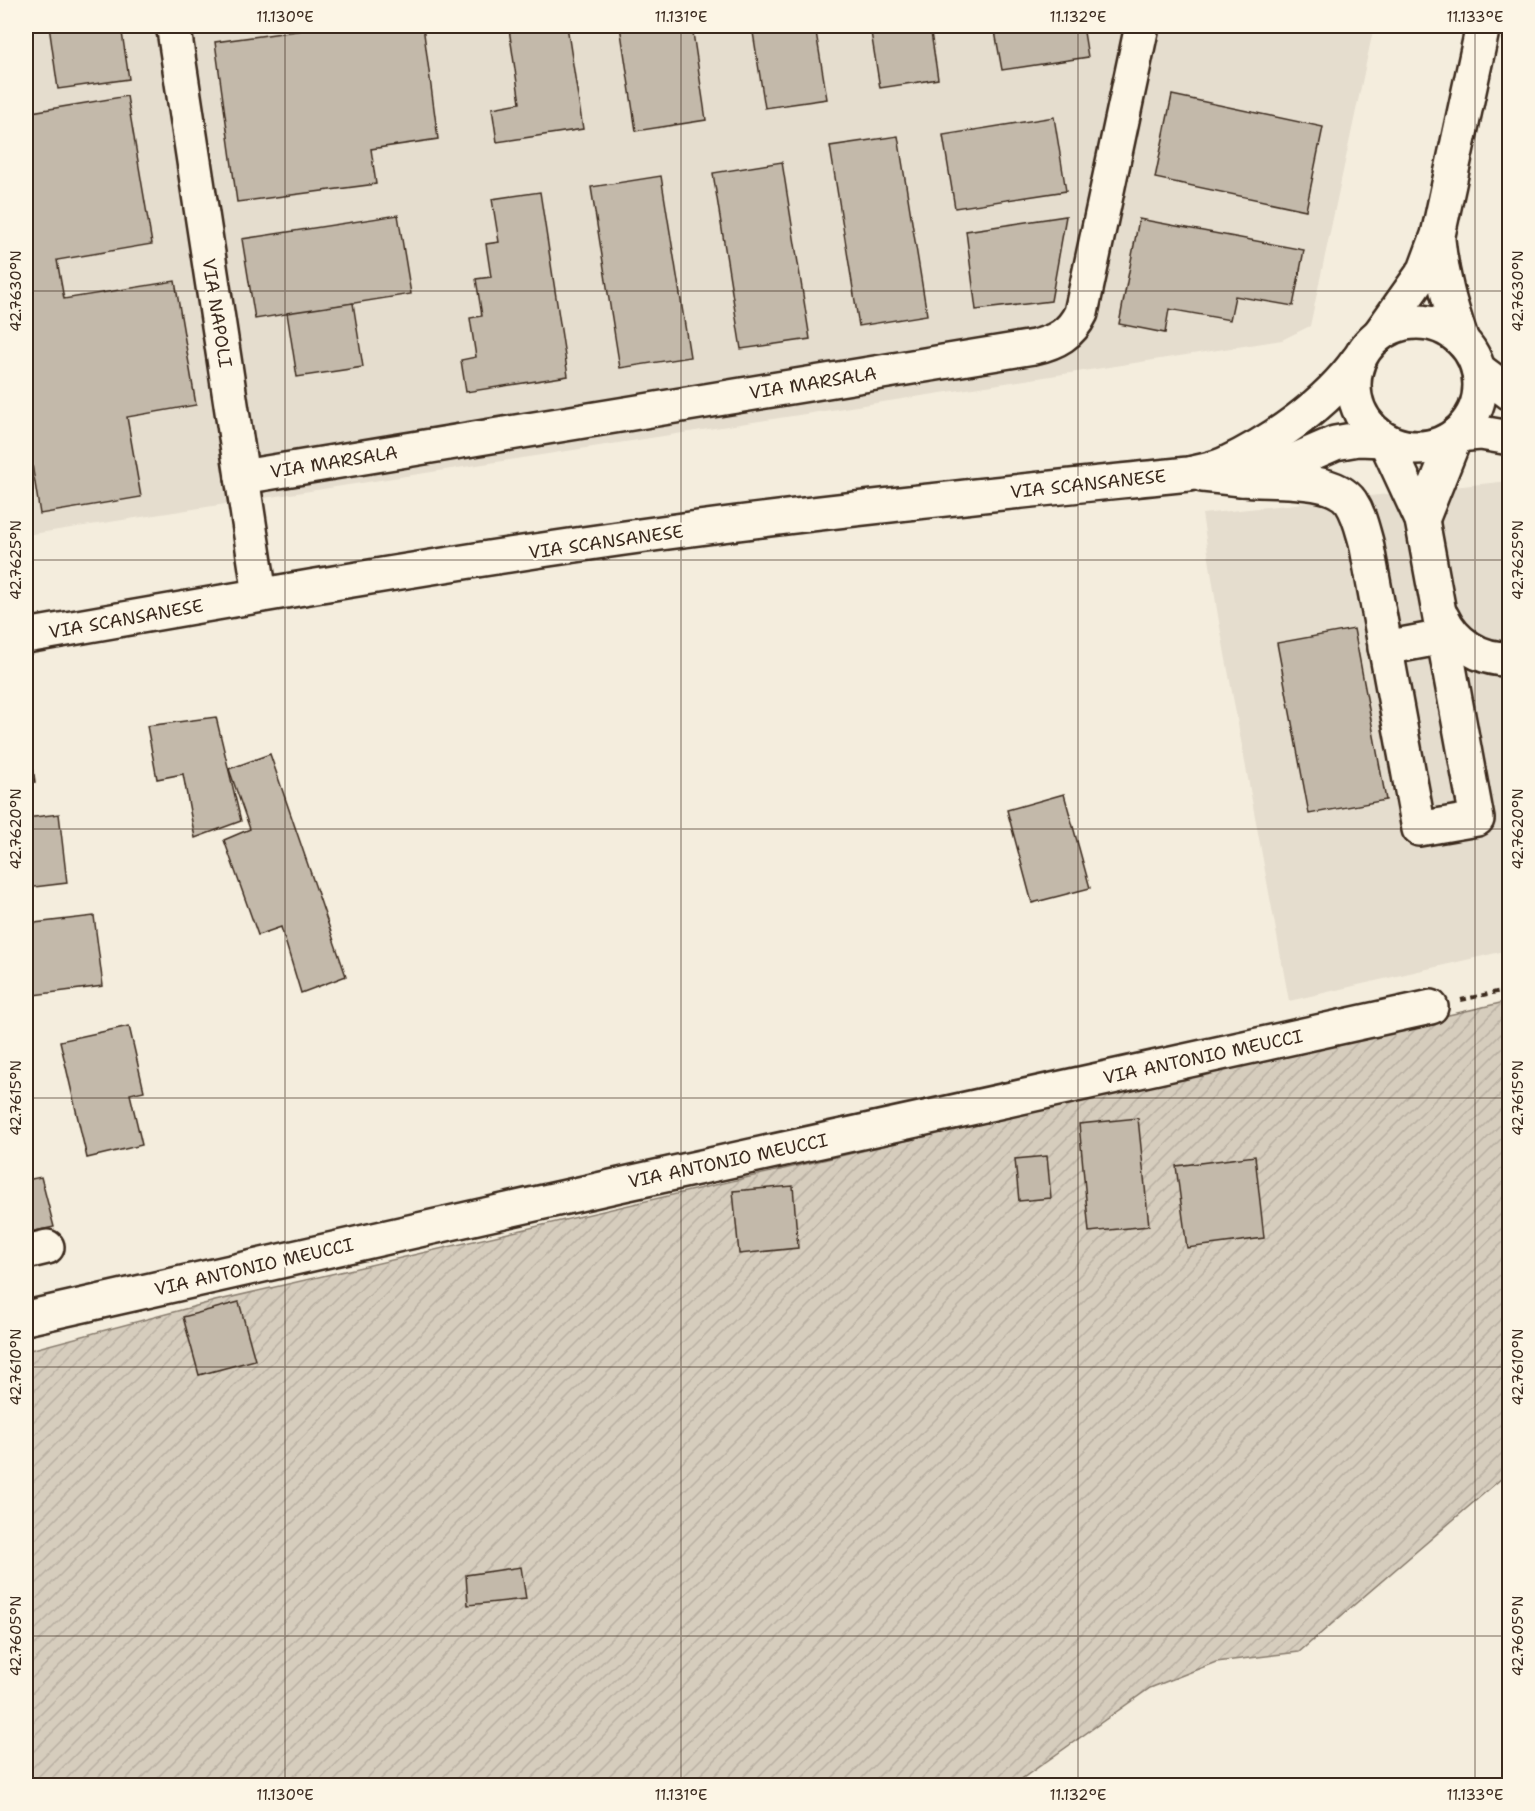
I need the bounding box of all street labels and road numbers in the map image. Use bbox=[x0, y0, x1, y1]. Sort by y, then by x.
street label: VIA NAPOLI bbox=[197, 257, 237, 369]
street label: VIA MARSALA bbox=[748, 361, 878, 405]
street label: VIA MARSALA bbox=[269, 440, 399, 484]
street label: VIA SCANSANESE bbox=[1009, 464, 1167, 504]
street label: VIA SCANSANESE bbox=[527, 519, 685, 565]
street label: VIA SCANSANESE bbox=[47, 594, 205, 644]
street label: VIA ANTONIO MEUCCI bbox=[1101, 1024, 1305, 1090]
street label: VIA ANTONIO MEUCCI bbox=[626, 1128, 830, 1194]
street label: VIA ANTONIO MEUCCI bbox=[152, 1232, 356, 1302]

